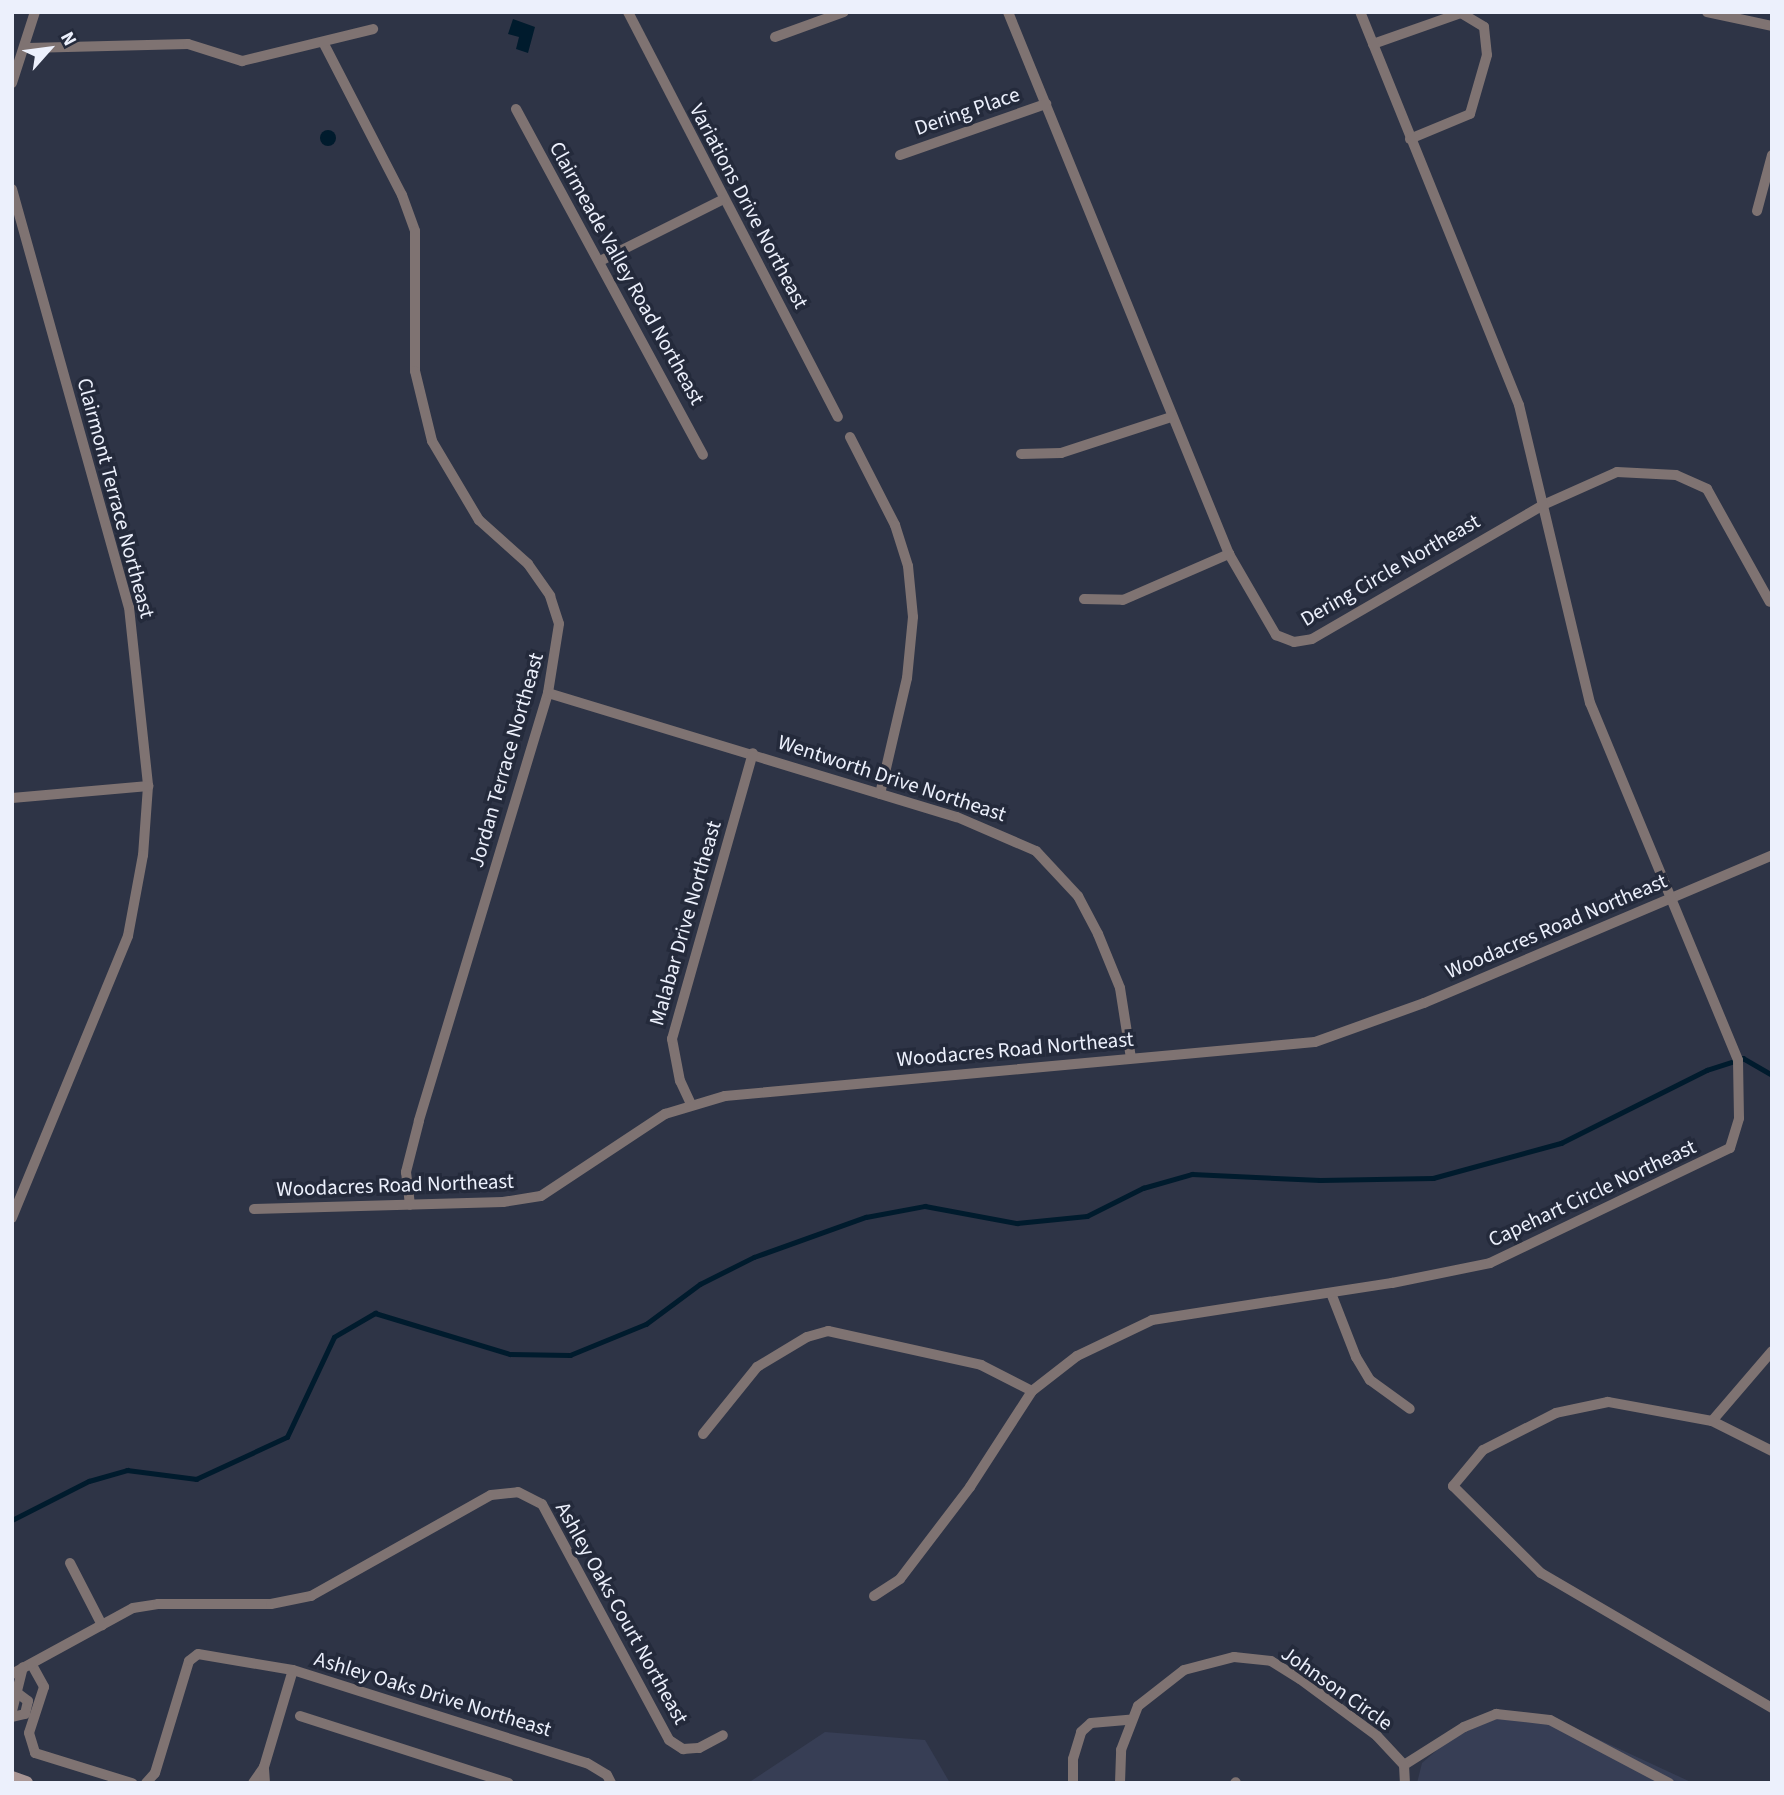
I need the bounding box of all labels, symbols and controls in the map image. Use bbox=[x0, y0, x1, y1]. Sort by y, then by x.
north arrow bbox=[14, 14, 84, 84]
text: N bbox=[53, 27, 83, 51]
street label: Dering Place bbox=[911, 81, 1023, 141]
street label: Variations Drive Northeast bbox=[684, 99, 814, 313]
street label: Clairmeade Valley Road Northeast bbox=[544, 137, 710, 409]
street label: Clairmont Terrace Northeast bbox=[72, 375, 160, 621]
street label: Dering Circle Northeast bbox=[1296, 508, 1484, 632]
street label: Jordan Terrace Northeast bbox=[463, 650, 549, 870]
street label: Wentworth Drive Northeast bbox=[775, 729, 1009, 827]
street label: Malabar Drive Northeast bbox=[644, 818, 726, 1028]
street label: Woodacres Road Northeast bbox=[1442, 868, 1670, 984]
street label: Woodacres Road Northeast bbox=[895, 1026, 1135, 1072]
street label: Capehart Circle Northeast bbox=[1484, 1134, 1700, 1252]
street label: Woodacres Road Northeast bbox=[276, 1168, 514, 1202]
street label: Ashley Oaks Court Northeast bbox=[550, 1497, 694, 1729]
street label: Johnson Circle bbox=[1277, 1640, 1397, 1736]
street label: Ashley Oaks Drive Northeast bbox=[311, 1646, 555, 1742]

